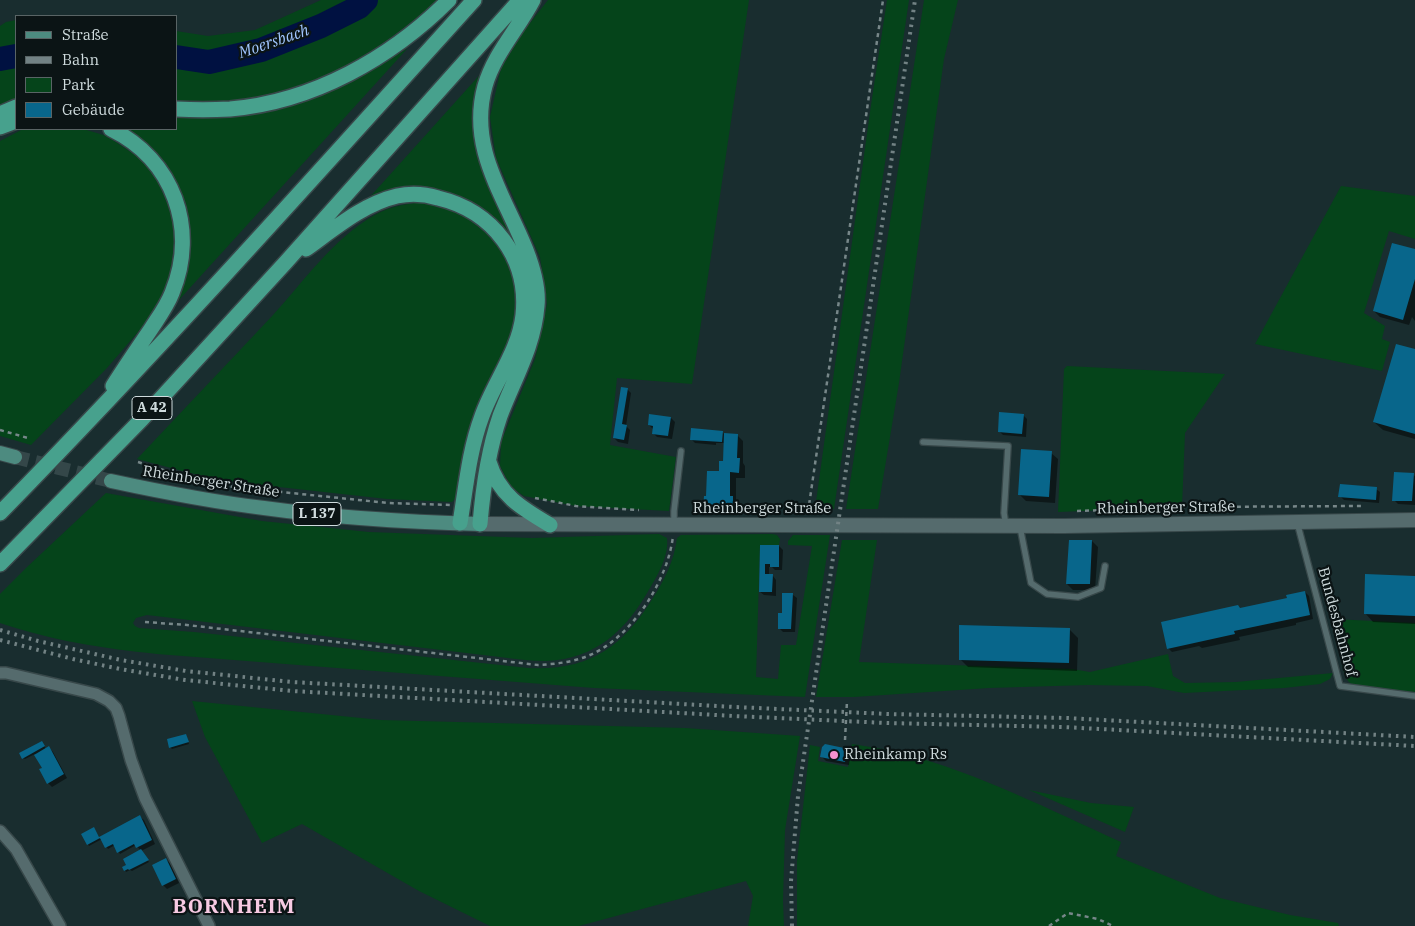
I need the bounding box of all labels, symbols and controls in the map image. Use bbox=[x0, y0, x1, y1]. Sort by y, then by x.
legend bbox=[15, 15, 178, 130]
water label: Moersbach bbox=[236, 21, 312, 63]
text: Straße bbox=[62, 25, 109, 44]
text: Bahn bbox=[62, 50, 99, 69]
text: Park bbox=[62, 75, 95, 94]
text: Gebäude bbox=[62, 100, 125, 119]
road number: A 42 bbox=[132, 396, 172, 419]
street label: Rheinberger Straße bbox=[141, 462, 281, 502]
street label: Rheinberger Straße bbox=[1097, 498, 1235, 518]
street label: Rheinberger Straße bbox=[693, 500, 831, 518]
road number: L 137 bbox=[293, 502, 341, 526]
street label: Bundesbahnhof bbox=[1314, 565, 1360, 679]
place label: Rheinkamp Rs bbox=[844, 746, 947, 764]
marker: Rheinkamp Rs bbox=[828, 749, 840, 761]
district label: BORNHEIM bbox=[172, 895, 296, 919]

